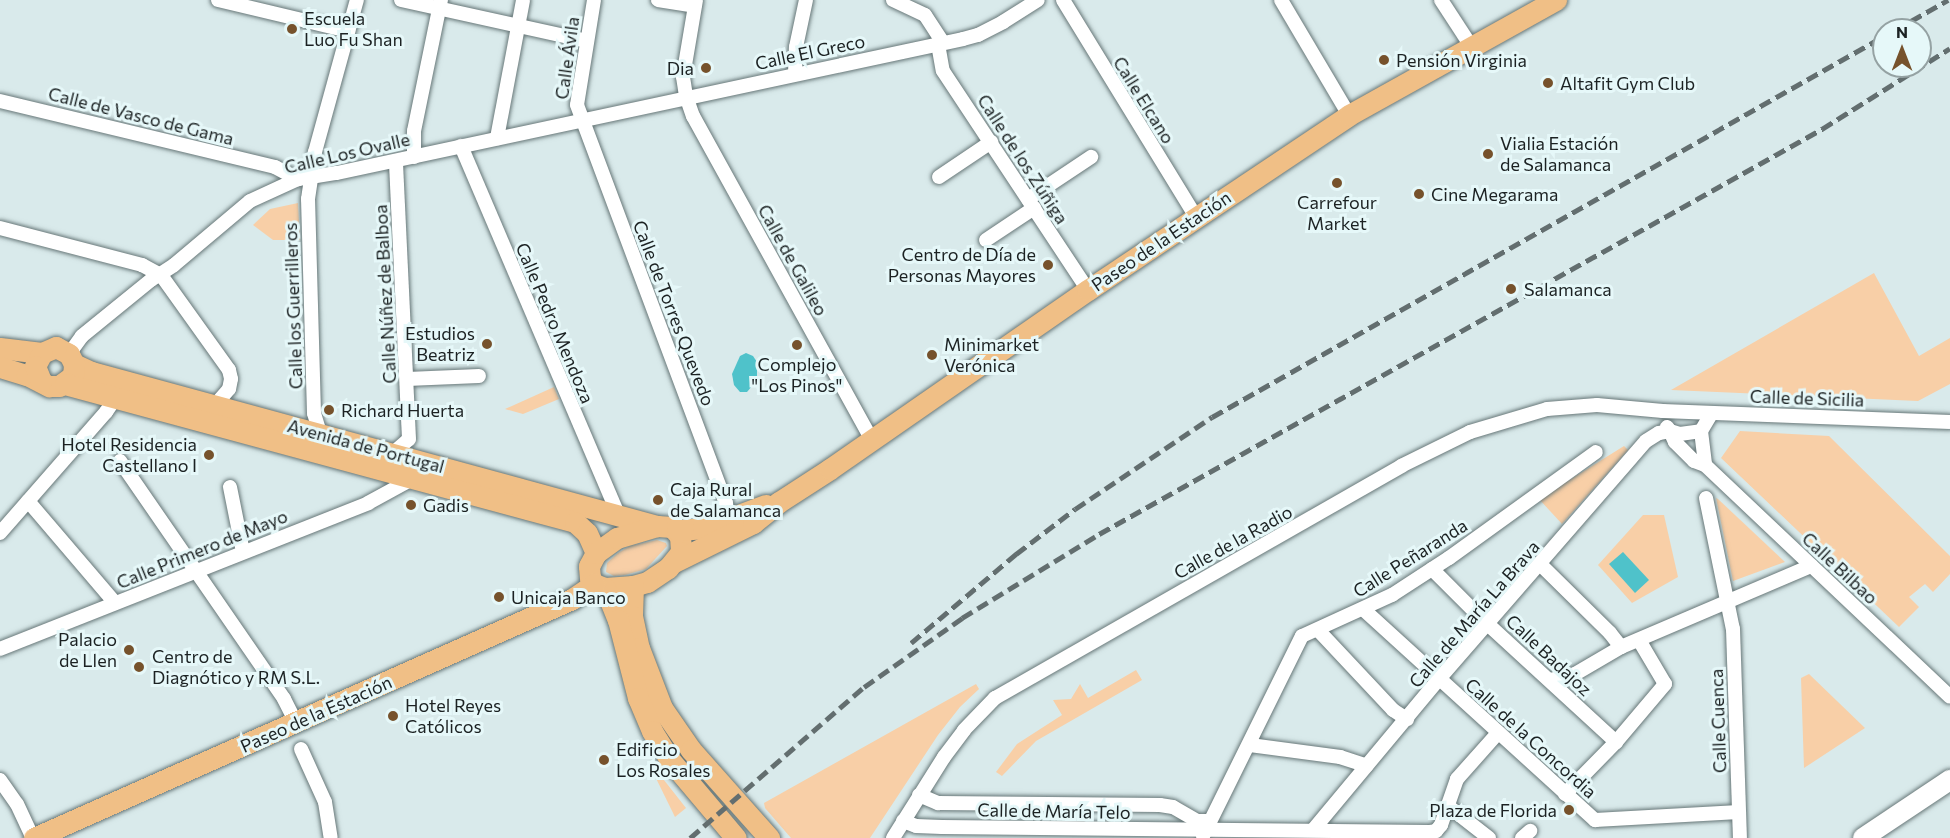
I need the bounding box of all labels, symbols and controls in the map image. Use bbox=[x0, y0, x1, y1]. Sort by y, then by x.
place label: Escuela Luo Fu Shan bbox=[304, 8, 403, 50]
street label: Calle Ávila bbox=[551, 15, 583, 101]
north arrow bbox=[1872, 18, 1932, 78]
marker: Escuela Luo Fu Shan bbox=[285, 22, 299, 36]
text: N bbox=[1896, 22, 1908, 41]
street label: Calle El Greco bbox=[753, 30, 867, 74]
place label: Pensión Virginia bbox=[1396, 49, 1527, 71]
street label: Calle Elcano bbox=[1109, 53, 1179, 147]
marker: Pensión Virginia bbox=[1377, 53, 1391, 67]
place label: Dia bbox=[667, 57, 694, 79]
marker: Dia bbox=[699, 61, 713, 75]
place label: Altafit Gym Club bbox=[1560, 72, 1695, 94]
marker: Altafit Gym Club bbox=[1541, 76, 1555, 90]
street label: Calle de Vasco de Gama bbox=[46, 82, 236, 150]
street label: Calle de los Zúñiga bbox=[973, 90, 1073, 228]
street label: Calle Los Ovalle bbox=[282, 128, 412, 178]
place label: Vialia Estación de Salamanca bbox=[1500, 133, 1619, 176]
marker: Vialia Estación de Salamanca bbox=[1481, 147, 1495, 161]
marker: Carrefour Market bbox=[1330, 176, 1344, 190]
place label: Cine Megarama bbox=[1431, 183, 1558, 205]
street label: Paseo de la Estación bbox=[1087, 186, 1235, 296]
marker: Cine Megarama bbox=[1412, 187, 1426, 201]
place label: Carrefour Market bbox=[1297, 192, 1377, 234]
street label: Calle de Galileo bbox=[754, 201, 832, 319]
street label: Calle Núñez de Balboa bbox=[370, 204, 400, 384]
street label: Calle de Torres Quevedo bbox=[629, 217, 719, 409]
street label: Calle los Guerrilleros bbox=[279, 222, 307, 390]
street label: Calle Pedro Mendoza bbox=[511, 239, 599, 407]
place label: Centro de Día de Personas Mayores bbox=[888, 244, 1036, 286]
marker: Centro de Día de Personas Mayores bbox=[1041, 258, 1055, 272]
place label: Salamanca bbox=[1524, 278, 1612, 300]
marker: Salamanca bbox=[1502, 280, 1520, 298]
place label: Estudios Beatriz bbox=[405, 323, 475, 366]
place label: Minimarket Verónica bbox=[944, 334, 1039, 376]
marker: Estudios Beatriz bbox=[480, 337, 494, 351]
marker: Complejo "Los Pinos" bbox=[790, 338, 804, 352]
marker: Minimarket Verónica bbox=[925, 348, 939, 362]
place label: Complejo "Los Pinos" bbox=[752, 354, 842, 397]
street label: Calle de Sicilia bbox=[1749, 385, 1865, 411]
place label: Richard Huerta bbox=[341, 399, 464, 421]
marker: Richard Huerta bbox=[322, 403, 336, 417]
street label: Avenida de Portugal bbox=[285, 415, 447, 477]
place label: Hotel Residencia Castellano I bbox=[61, 434, 197, 476]
marker: Hotel Residencia Castellano I bbox=[202, 448, 216, 462]
place label: Caja Rural de Salamanca bbox=[670, 479, 781, 522]
marker: Caja Rural de Salamanca bbox=[651, 493, 665, 507]
place label: Gadis bbox=[423, 494, 469, 516]
marker: Gadis bbox=[404, 498, 418, 512]
street label: Calle de la Radio bbox=[1170, 501, 1296, 583]
street label: Calle Primero de Mayo bbox=[113, 505, 291, 593]
street label: Calle Peñaranda bbox=[1349, 514, 1471, 602]
street label: Calle Bilbao bbox=[1798, 528, 1882, 608]
street label: Calle de María La Brava bbox=[1404, 536, 1544, 692]
place label: Unicaja Banco bbox=[511, 586, 626, 608]
marker: Unicaja Banco bbox=[492, 590, 506, 604]
street label: Calle Badajoz bbox=[1502, 610, 1596, 700]
place label: Palacio de Llen bbox=[58, 629, 117, 672]
marker: Palacio de Llen bbox=[122, 643, 136, 657]
place label: Centro de Diagnótico y RM S.L. bbox=[152, 646, 320, 688]
marker: Centro de Diagnótico y RM S.L. bbox=[130, 658, 148, 676]
street label: Calle Cuenca bbox=[1705, 668, 1731, 774]
street label: Paseo de la Estación bbox=[237, 671, 395, 757]
street label: Calle de la Concordia bbox=[1461, 673, 1601, 803]
place label: Hotel Reyes Católicos bbox=[405, 695, 501, 738]
marker: Hotel Reyes Católicos bbox=[386, 709, 400, 723]
place label: Edificio Los Rosales bbox=[616, 739, 710, 782]
marker: Edificio Los Rosales bbox=[597, 753, 611, 767]
street label: Calle de María Telo bbox=[977, 799, 1131, 823]
place label: Plaza de Florida bbox=[1429, 799, 1557, 821]
marker: Plaza de Florida bbox=[1562, 803, 1576, 817]

